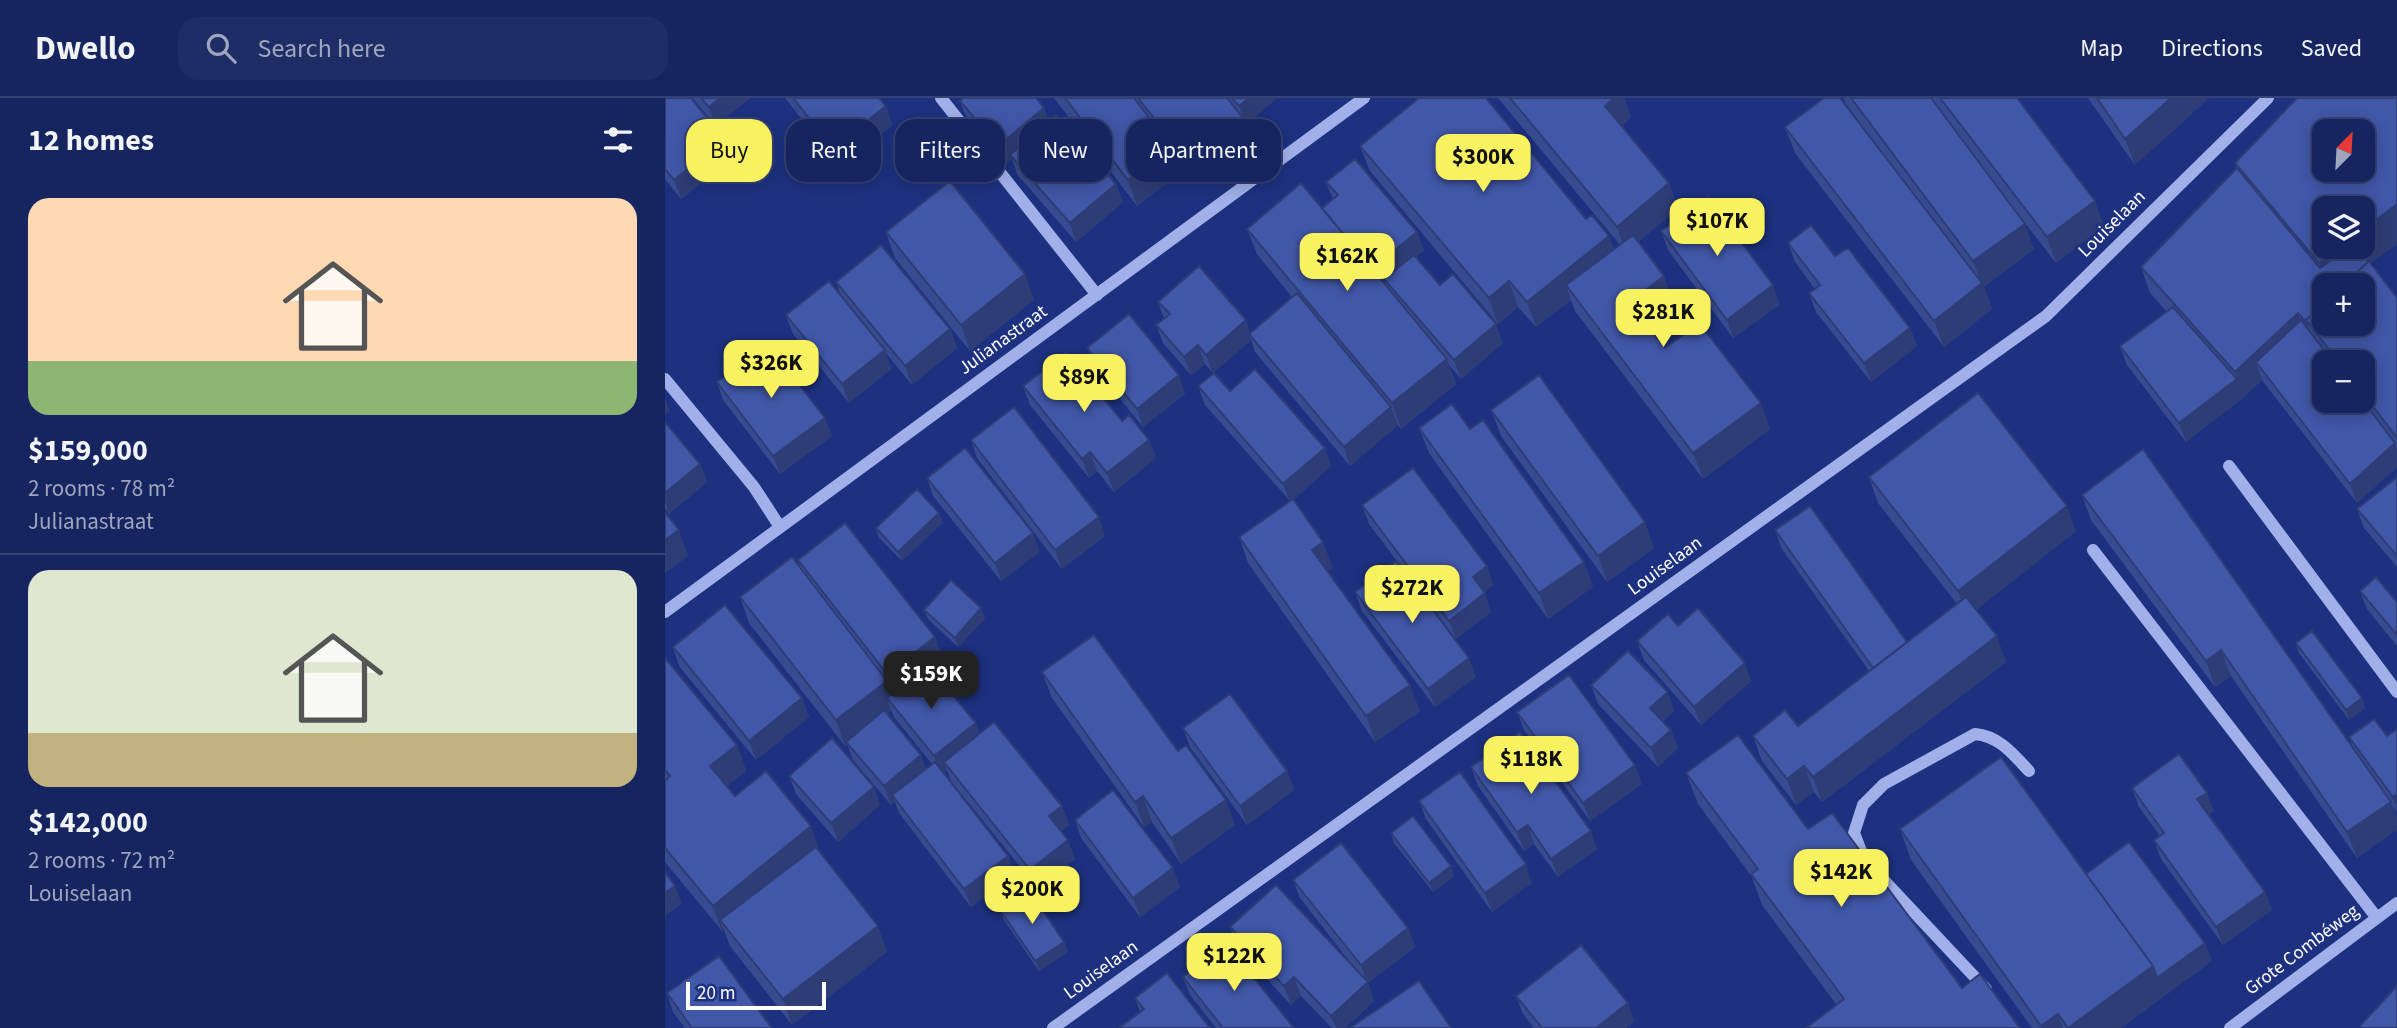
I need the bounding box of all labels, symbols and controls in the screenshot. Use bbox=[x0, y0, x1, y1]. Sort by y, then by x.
search box bbox=[178, 17, 668, 80]
text: Dwello bbox=[35, 25, 136, 72]
icon: search bbox=[202, 29, 240, 67]
text: Search here bbox=[258, 30, 386, 67]
text: Map bbox=[2080, 31, 2123, 66]
text: Directions bbox=[2161, 31, 2263, 66]
text: Saved bbox=[2301, 31, 2362, 66]
text: 12 homes bbox=[28, 119, 154, 162]
chip: Buy bbox=[686, 119, 772, 182]
chip: Rent bbox=[786, 119, 881, 182]
chip: Filters bbox=[895, 119, 1005, 182]
chip: New bbox=[1019, 119, 1112, 182]
chip: Apartment bbox=[1126, 119, 1281, 182]
north arrow bbox=[2312, 119, 2375, 182]
map controls bbox=[2312, 119, 2375, 413]
icon: filters bbox=[599, 121, 637, 159]
pin: $300K bbox=[1434, 134, 1532, 194]
text: $300K bbox=[1452, 140, 1514, 173]
street label: Louiselaan bbox=[2072, 184, 2152, 264]
button: layers bbox=[2312, 196, 2375, 259]
pin: $107K bbox=[1668, 198, 1766, 258]
text: $107K bbox=[1686, 204, 1748, 237]
pin: $162K bbox=[1298, 234, 1396, 293]
text: $162K bbox=[1316, 239, 1378, 272]
icon: home bbox=[270, 243, 396, 369]
button: + bbox=[2312, 273, 2375, 336]
pin: $281K bbox=[1614, 289, 1712, 349]
text: $281K bbox=[1632, 295, 1694, 328]
street label: Julianastraat bbox=[953, 298, 1053, 381]
pin: $326K bbox=[722, 341, 820, 400]
text: $326K bbox=[740, 346, 802, 379]
button: − bbox=[2312, 350, 2375, 413]
pin: $89K bbox=[1043, 354, 1125, 414]
text: $89K bbox=[1059, 360, 1109, 393]
text: $159,000 bbox=[28, 429, 148, 472]
text: 2 rooms · 78 m² bbox=[28, 472, 175, 505]
text: Julianastraat bbox=[28, 505, 154, 538]
street label: Louiselaan bbox=[1622, 530, 1708, 602]
pin: $272K bbox=[1363, 566, 1461, 625]
text: $272K bbox=[1381, 571, 1443, 604]
icon: home bbox=[270, 615, 396, 741]
pin: $159K bbox=[882, 652, 980, 711]
text: $159K bbox=[900, 657, 962, 690]
pin: $118K bbox=[1482, 736, 1580, 796]
text: $118K bbox=[1500, 742, 1562, 775]
text: $142,000 bbox=[28, 801, 148, 844]
text: 2 rooms · 72 m² bbox=[28, 844, 175, 877]
pin: $142K bbox=[1792, 850, 1890, 909]
text: $142K bbox=[1810, 855, 1872, 888]
pin: $200K bbox=[983, 866, 1081, 926]
text: $200K bbox=[1001, 872, 1063, 905]
text: Louiselaan bbox=[28, 877, 132, 910]
street label: Grote Combéweg bbox=[2239, 898, 2365, 1002]
street label: Louiselaan bbox=[1058, 934, 1144, 1006]
pin: $122K bbox=[1185, 934, 1283, 993]
text: $122K bbox=[1203, 939, 1265, 972]
scale bar bbox=[686, 979, 826, 1011]
text: 20 m bbox=[697, 980, 735, 1007]

